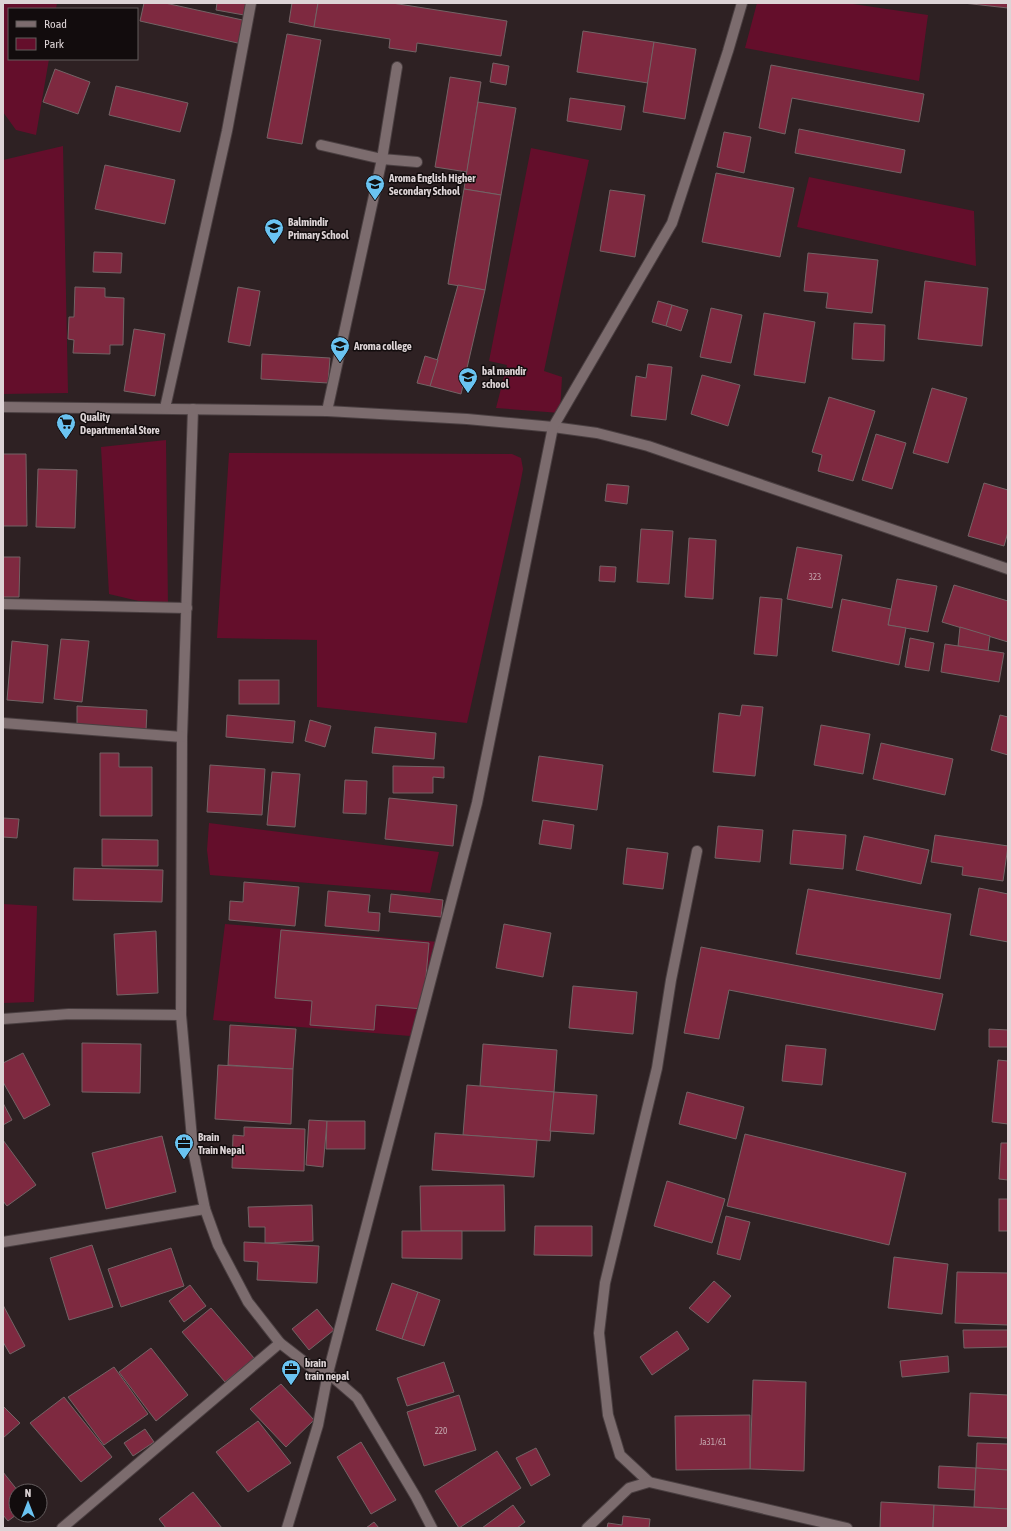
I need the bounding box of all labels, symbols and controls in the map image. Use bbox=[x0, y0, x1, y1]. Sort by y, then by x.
legend bbox=[8, 8, 138, 60]
text: Road bbox=[44, 17, 67, 31]
text: Park bbox=[44, 37, 65, 51]
place label: Aroma English Higher Secondary School bbox=[388, 172, 476, 197]
school or university icon: Aroma English Higher Secondary School bbox=[364, 173, 386, 201]
place label: Balmindir Primary School bbox=[288, 216, 350, 241]
school or university icon: Balmindir Primary School bbox=[263, 217, 285, 245]
school or university icon: Aroma college bbox=[329, 335, 351, 363]
place label: Aroma college bbox=[353, 340, 412, 352]
place label: bal mandir school bbox=[482, 365, 527, 390]
school or university icon: bal mandir school bbox=[457, 366, 479, 394]
place label: Quality Departmental Store bbox=[80, 411, 160, 436]
supermarket icon: Quality Departmental Store bbox=[55, 412, 77, 440]
house number: 323 bbox=[809, 572, 821, 582]
place label: Brain Train Nepal bbox=[198, 1131, 245, 1156]
office icon: Brain Train Nepal bbox=[173, 1132, 195, 1160]
place label: brain train nepal bbox=[304, 1357, 350, 1382]
office icon: brain train nepal bbox=[280, 1358, 302, 1386]
house number: 220 bbox=[435, 1426, 447, 1436]
house number: Ja31/61 bbox=[699, 1437, 727, 1447]
north arrow bbox=[8, 1483, 48, 1523]
text: N bbox=[25, 1487, 31, 1499]

